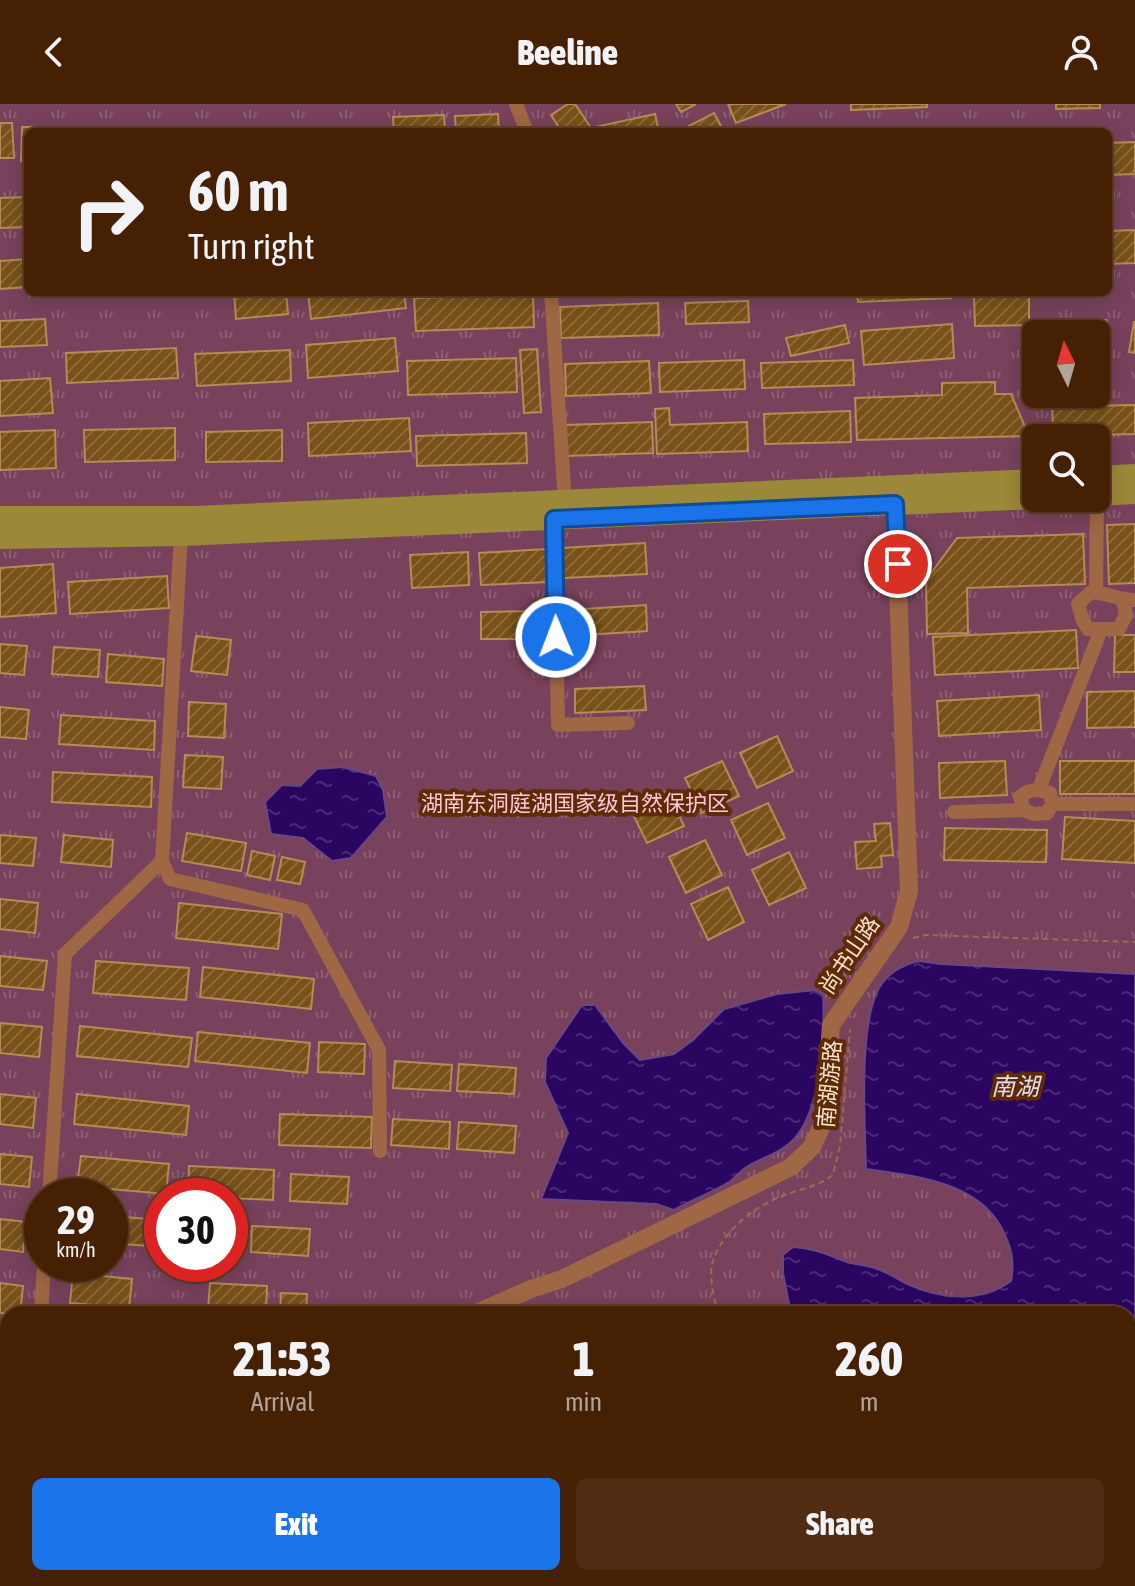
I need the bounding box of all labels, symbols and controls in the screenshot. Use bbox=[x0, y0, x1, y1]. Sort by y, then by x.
icon: back bbox=[32, 30, 76, 74]
icon: person bbox=[1059, 30, 1103, 74]
text: Beeline bbox=[517, 31, 618, 73]
text: 60 m bbox=[188, 159, 289, 223]
icon: right bbox=[56, 160, 160, 264]
text: Turn right bbox=[188, 225, 315, 267]
north arrow bbox=[1022, 320, 1110, 408]
map controls bbox=[1022, 320, 1110, 512]
button: search bbox=[1022, 424, 1110, 512]
pin bbox=[864, 530, 932, 598]
icon: arrive bbox=[876, 542, 920, 586]
position arrow bbox=[514, 595, 598, 679]
park label: 湖南东洞庭湖国家级自然保护区 bbox=[421, 790, 729, 816]
street label: 尚书山路 bbox=[814, 911, 884, 999]
street label: 南湖游路 bbox=[812, 1039, 846, 1129]
water label: 南湖 bbox=[991, 1073, 1043, 1100]
speed limit sign: 30 bbox=[144, 1178, 248, 1282]
text: 29 bbox=[57, 1197, 95, 1242]
text: km/h bbox=[56, 1238, 96, 1261]
text: 21:53 bbox=[233, 1331, 332, 1386]
text: 1 bbox=[572, 1331, 595, 1386]
text: 260 bbox=[835, 1331, 903, 1386]
text: Arrival bbox=[251, 1387, 314, 1417]
text: min bbox=[565, 1387, 602, 1417]
text: m bbox=[860, 1387, 878, 1417]
button: Exit bbox=[32, 1478, 560, 1570]
button: Share bbox=[576, 1478, 1104, 1570]

